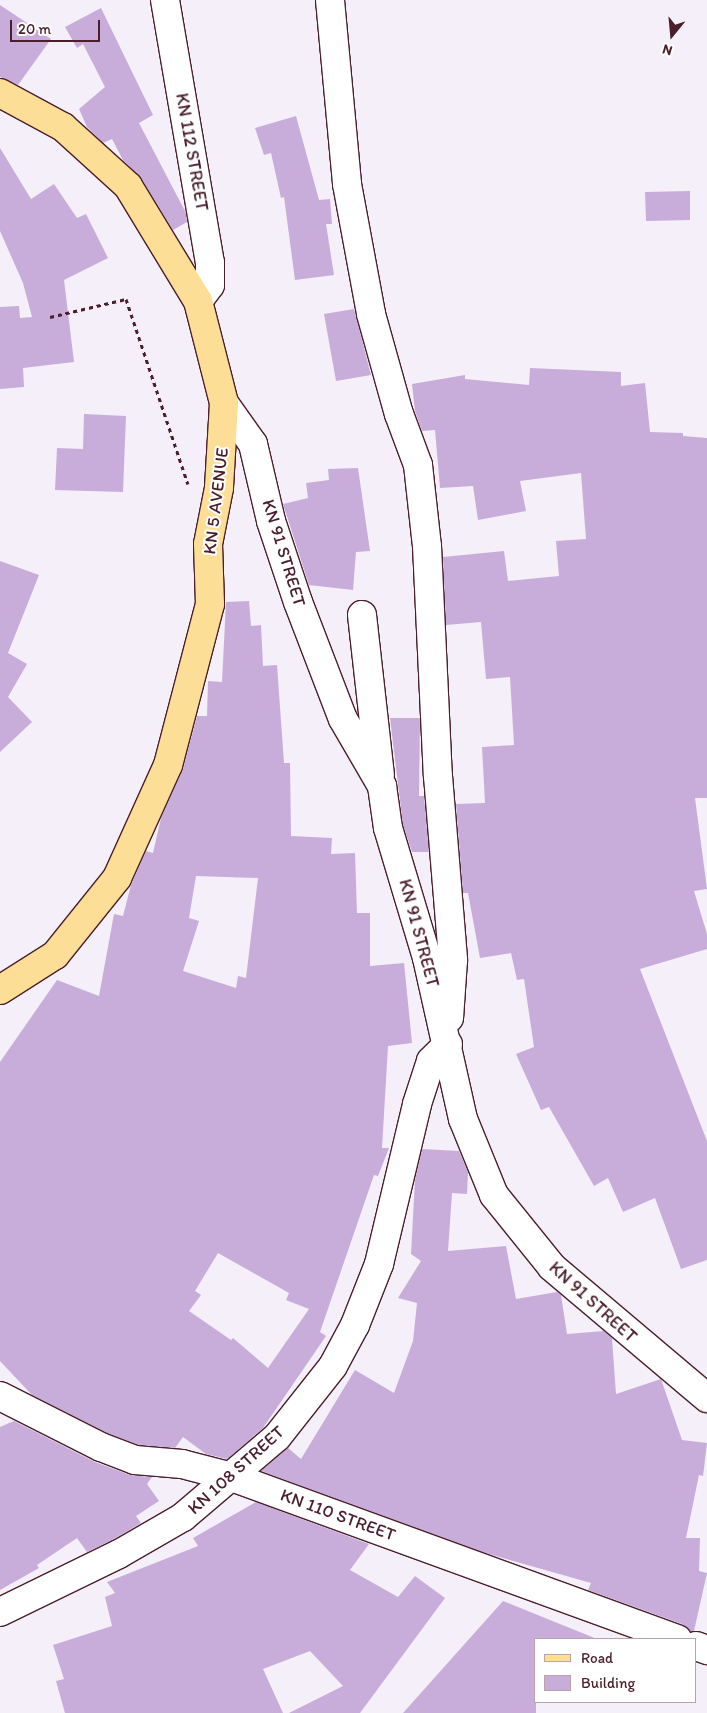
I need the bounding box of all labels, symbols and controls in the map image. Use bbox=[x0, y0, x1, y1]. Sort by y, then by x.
scale bar bbox=[12, 10, 102, 42]
north arrow bbox=[647, 10, 697, 60]
text: 20 m bbox=[18, 20, 51, 38]
text: N bbox=[660, 40, 674, 59]
street label: KN 112 STREET bbox=[171, 91, 213, 213]
street label: KN 5 AVENUE bbox=[199, 447, 233, 555]
street label: KN 91 STREET bbox=[257, 497, 311, 609]
street label: KN 91 STREET bbox=[394, 877, 444, 989]
street label: KN 91 STREET bbox=[545, 1257, 641, 1347]
street label: KN 108 STREET bbox=[183, 1421, 289, 1519]
street label: KN 110 STREET bbox=[277, 1484, 399, 1546]
legend bbox=[534, 1638, 697, 1703]
text: Road bbox=[581, 1649, 613, 1667]
text: Building bbox=[581, 1674, 635, 1692]

